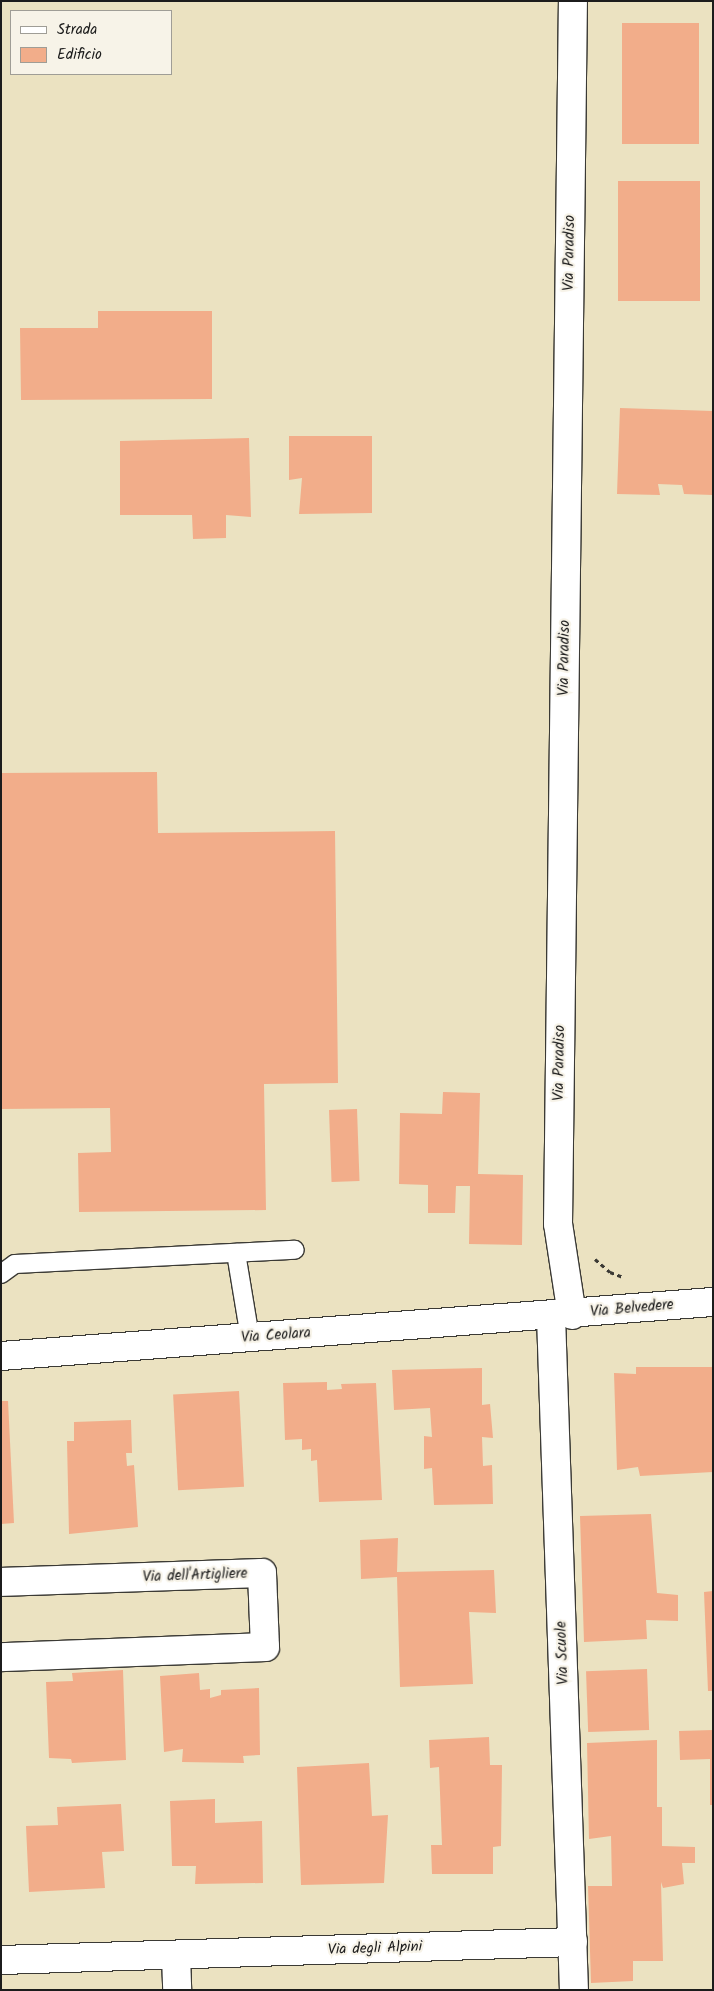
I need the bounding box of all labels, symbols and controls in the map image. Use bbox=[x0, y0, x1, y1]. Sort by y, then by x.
legend bbox=[10, 10, 172, 75]
text: Strada bbox=[57, 18, 97, 42]
text: Edificio bbox=[57, 43, 102, 67]
street label: Via Paradiso bbox=[560, 215, 580, 291]
street label: Via Paradiso bbox=[555, 620, 575, 696]
street label: Via Paradiso bbox=[550, 1025, 570, 1101]
street label: Via Belvedere bbox=[590, 1296, 674, 1322]
street label: Via Ceolara bbox=[241, 1325, 311, 1347]
street label: Via dell'Artigliere bbox=[142, 1565, 248, 1587]
street label: Via Scuole bbox=[553, 1621, 573, 1685]
street label: Via degli Alpini bbox=[328, 1938, 422, 1960]

